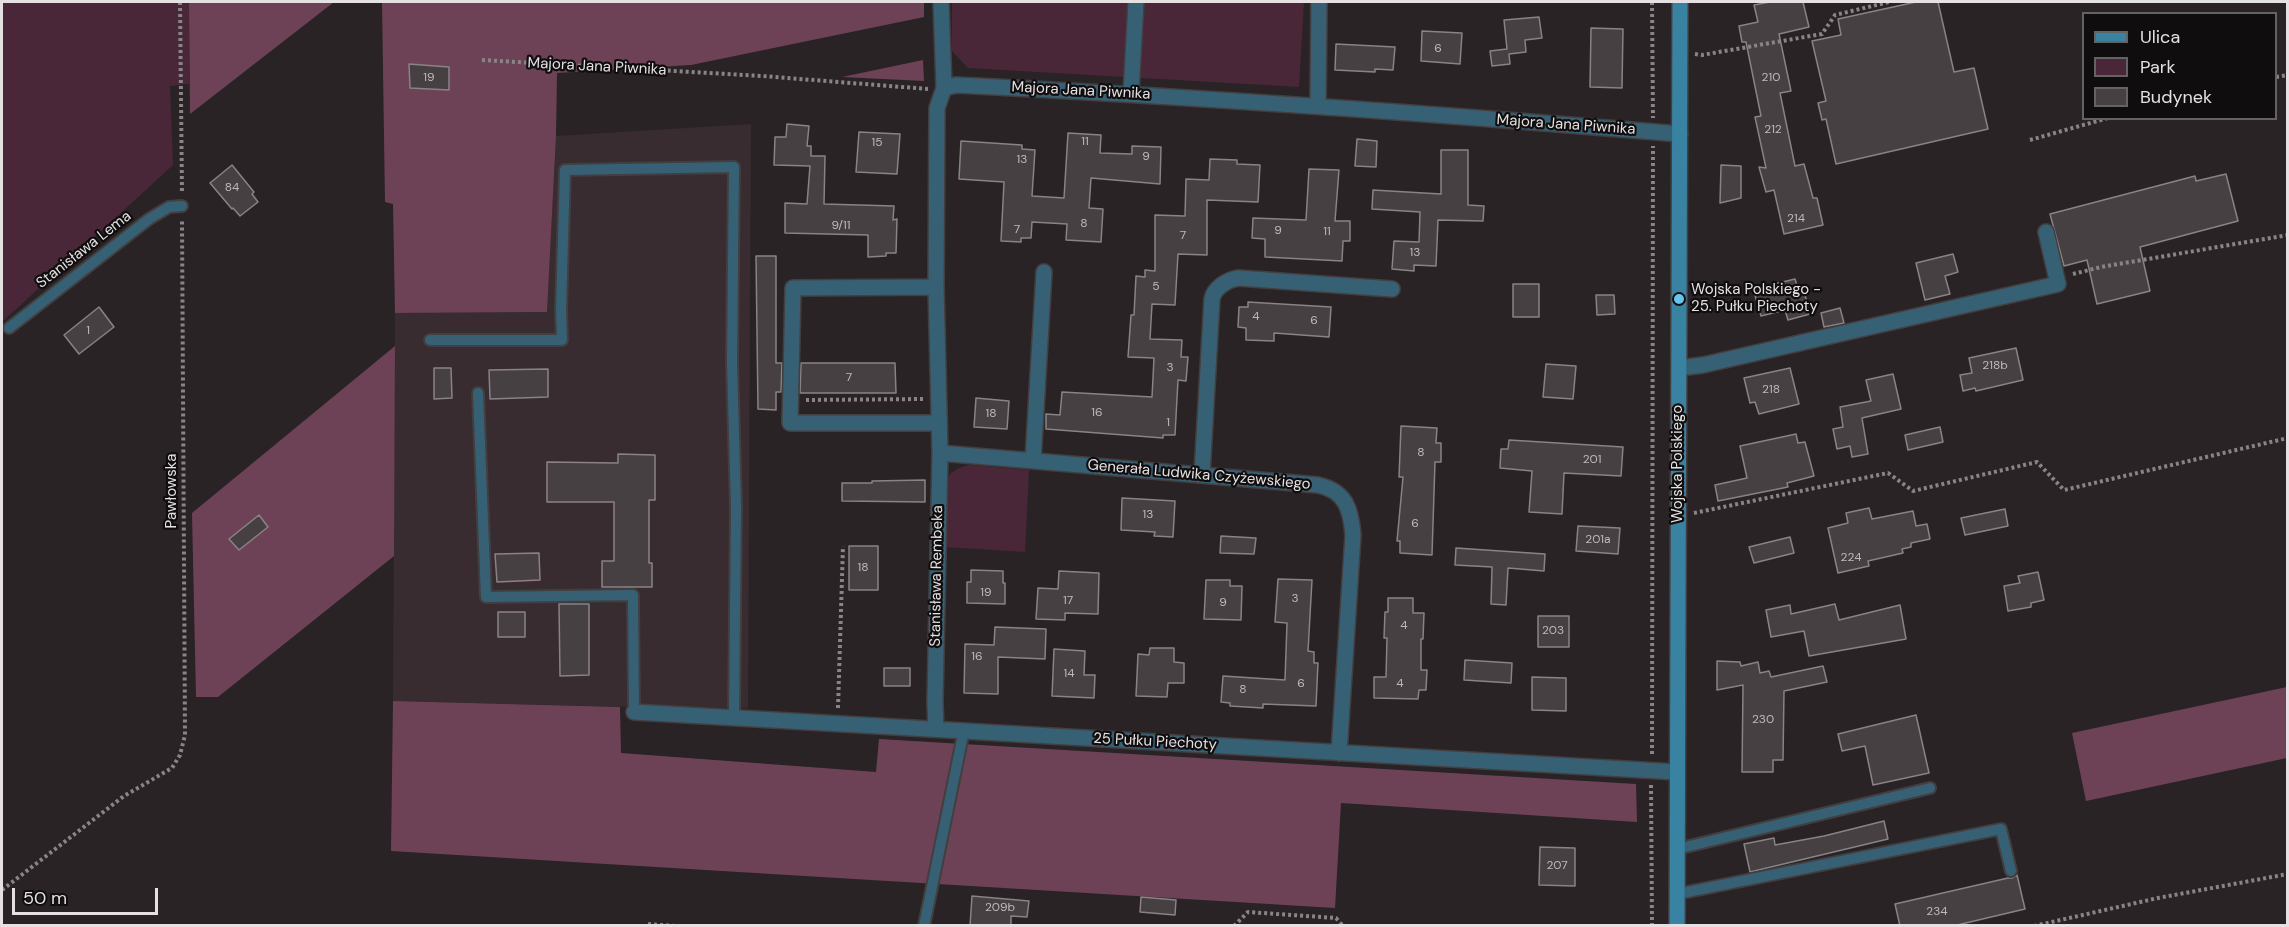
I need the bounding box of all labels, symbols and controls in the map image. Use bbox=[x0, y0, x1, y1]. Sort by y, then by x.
legend bbox=[2082, 12, 2277, 120]
text: Ulica bbox=[2140, 25, 2180, 49]
house number: 6 bbox=[1434, 42, 1442, 56]
street label: Majora Jana Piwnika bbox=[527, 54, 667, 80]
text: Park bbox=[2140, 55, 2176, 79]
house number: 19 bbox=[423, 71, 435, 85]
house number: 210 bbox=[1762, 71, 1780, 85]
street label: Majora Jana Piwnika bbox=[1011, 78, 1151, 104]
text: Budynek bbox=[2140, 85, 2212, 109]
street label: Majora Jana Piwnika bbox=[1496, 111, 1636, 139]
house number: 212 bbox=[1764, 123, 1782, 137]
house number: 11 bbox=[1081, 135, 1089, 149]
house number: 15 bbox=[871, 136, 883, 150]
house number: 9 bbox=[1142, 150, 1150, 164]
house number: 13 bbox=[1017, 153, 1027, 167]
house number: 84 bbox=[225, 181, 239, 195]
street label: Stanisława Lema bbox=[33, 207, 135, 293]
house number: 214 bbox=[1787, 212, 1805, 226]
house number: 8 bbox=[1080, 217, 1088, 231]
house number: 9/11 bbox=[831, 219, 851, 233]
house number: 7 bbox=[1014, 223, 1020, 237]
house number: 9 bbox=[1274, 224, 1282, 238]
house number: 11 bbox=[1323, 225, 1331, 239]
house number: 7 bbox=[1180, 229, 1186, 243]
house number: 13 bbox=[1410, 246, 1420, 260]
house number: 5 bbox=[1152, 280, 1160, 294]
place label: Wojska Polskiego - 25. Pułku Piechoty bbox=[1691, 281, 1821, 316]
marker: Wojska Polskiego - 25. Pułku Piechoty bbox=[1672, 292, 1686, 306]
house number: 4 bbox=[1252, 310, 1260, 324]
house number: 6 bbox=[1310, 314, 1318, 328]
house number: 1 bbox=[86, 324, 90, 338]
house number: 218b bbox=[1982, 359, 2008, 373]
house number: 3 bbox=[1166, 361, 1174, 375]
house number: 7 bbox=[846, 371, 852, 385]
house number: 218 bbox=[1762, 383, 1780, 397]
street label: Wojska Polskiego bbox=[1669, 405, 1687, 523]
house number: 16 bbox=[1091, 406, 1103, 420]
house number: 18 bbox=[985, 407, 997, 421]
house number: 1 bbox=[1166, 416, 1170, 430]
house number: 8 bbox=[1417, 446, 1425, 460]
house number: 201 bbox=[1583, 453, 1601, 467]
street label: Pawłowska bbox=[163, 454, 181, 528]
street label: Generała Ludwika Czyżewskiego bbox=[1087, 456, 1311, 494]
street label: Stanisława Rembeka bbox=[927, 505, 947, 647]
house number: 13 bbox=[1143, 508, 1153, 522]
house number: 6 bbox=[1411, 517, 1419, 531]
house number: 201a bbox=[1585, 533, 1611, 547]
house number: 224 bbox=[1841, 551, 1861, 565]
house number: 18 bbox=[857, 561, 869, 575]
house number: 19 bbox=[980, 586, 992, 600]
house number: 3 bbox=[1291, 592, 1299, 606]
house number: 17 bbox=[1063, 594, 1073, 608]
house number: 9 bbox=[1219, 596, 1227, 610]
house number: 4 bbox=[1400, 619, 1408, 633]
house number: 203 bbox=[1542, 624, 1564, 638]
house number: 16 bbox=[971, 650, 983, 664]
house number: 14 bbox=[1063, 667, 1075, 681]
house number: 6 bbox=[1297, 677, 1305, 691]
house number: 4 bbox=[1396, 677, 1404, 691]
house number: 8 bbox=[1239, 683, 1247, 697]
house number: 230 bbox=[1752, 713, 1774, 727]
street label: 25 Pułku Piechoty bbox=[1093, 730, 1217, 754]
house number: 207 bbox=[1546, 859, 1568, 873]
scale bar bbox=[15, 876, 160, 914]
text: 50 m bbox=[23, 886, 67, 910]
house number: 209b bbox=[985, 901, 1015, 915]
house number: 234 bbox=[1926, 905, 1948, 919]

